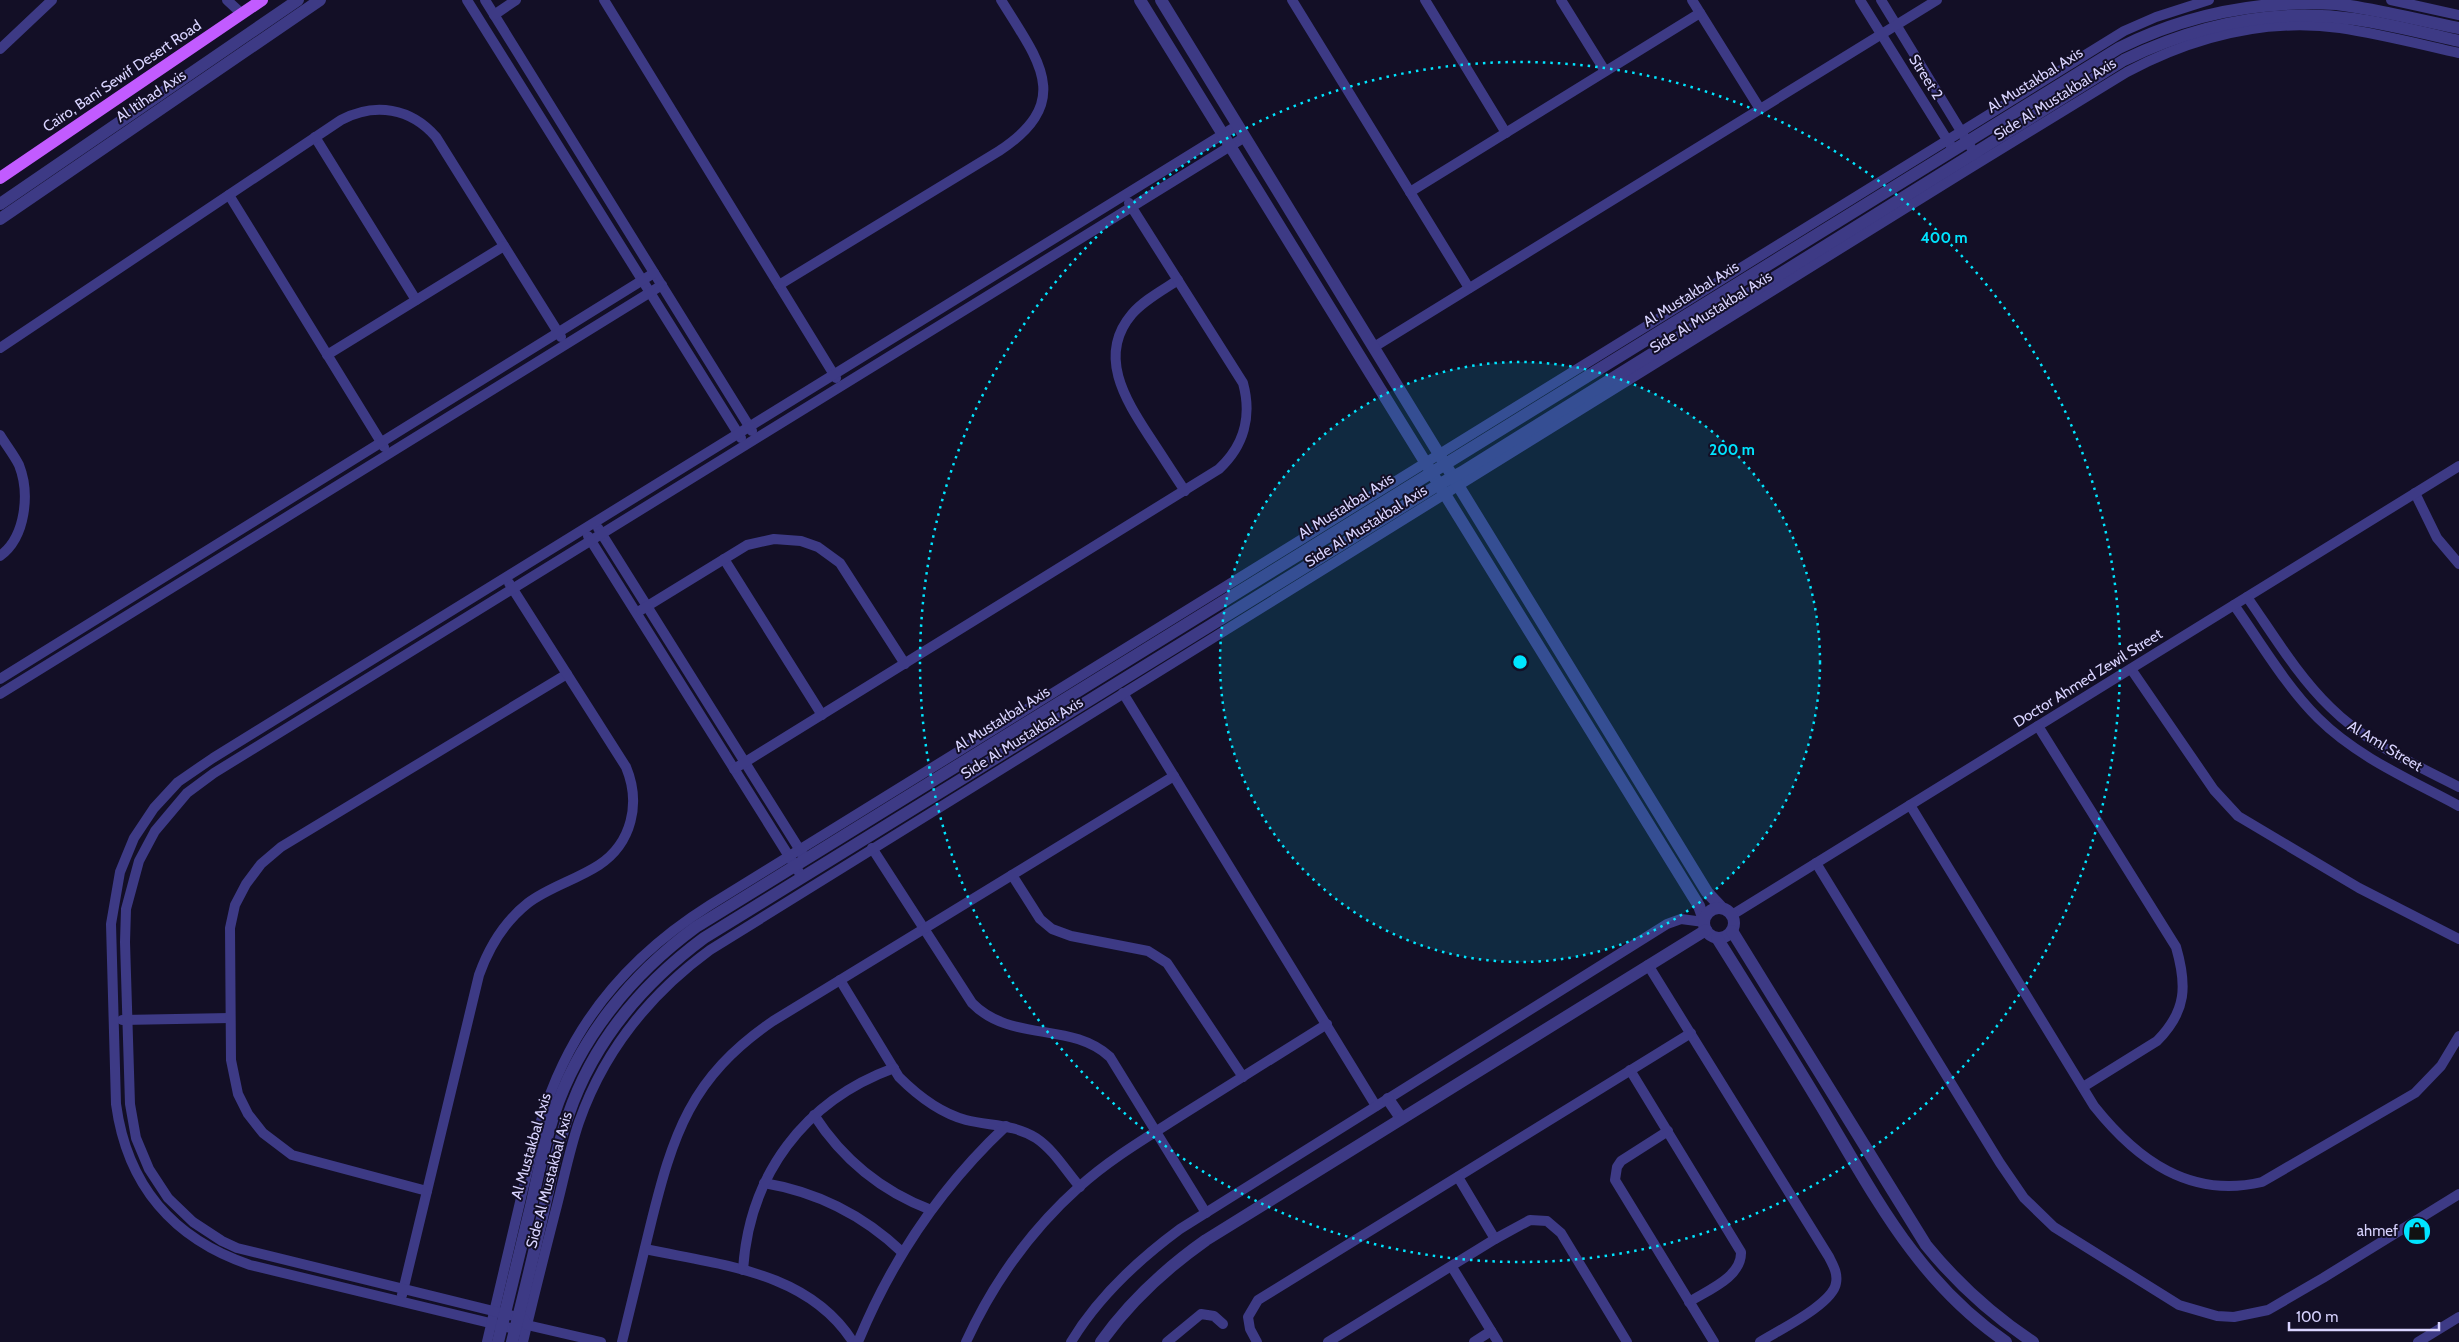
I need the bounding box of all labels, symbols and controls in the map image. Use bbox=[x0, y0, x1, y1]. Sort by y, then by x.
street label: Cairo, Bani Sewif Desert Road bbox=[39, 16, 205, 136]
street label: Al Mustakbal Axis bbox=[1984, 43, 2086, 117]
street label: Street 2 bbox=[1905, 51, 1947, 103]
street label: Side Al Mustakbal Axis bbox=[1991, 54, 2119, 144]
street label: Al Itihad Axis bbox=[112, 66, 190, 126]
text: 400 m bbox=[1921, 229, 1967, 247]
street label: Al Mustakbal Axis bbox=[1640, 257, 1742, 331]
street label: Side Al Mustakbal Axis bbox=[1647, 267, 1775, 357]
text: 200 m bbox=[1709, 441, 1755, 459]
street label: Al Mustakbal Axis bbox=[1295, 469, 1397, 543]
street label: Side Al Mustakbal Axis bbox=[1302, 481, 1430, 571]
street label: Doctor Ahmed Zewil Street bbox=[2010, 625, 2166, 731]
centre of rings bbox=[1511, 653, 1529, 671]
street label: Al Mustakbal Axis bbox=[951, 682, 1053, 756]
street label: Side Al Mustakbal Axis bbox=[958, 693, 1086, 783]
street label: Al Aml Street bbox=[2344, 717, 2426, 775]
street label: Al Mustakbal Axis bbox=[507, 1091, 555, 1201]
street label: Side Al Mustakbal Axis bbox=[522, 1110, 576, 1250]
shop icon: ahmef bbox=[2402, 1216, 2432, 1246]
place label: ahmef bbox=[2357, 1222, 2398, 1240]
scale bar bbox=[2289, 1300, 2439, 1332]
text: 100 m bbox=[2296, 1308, 2338, 1326]

